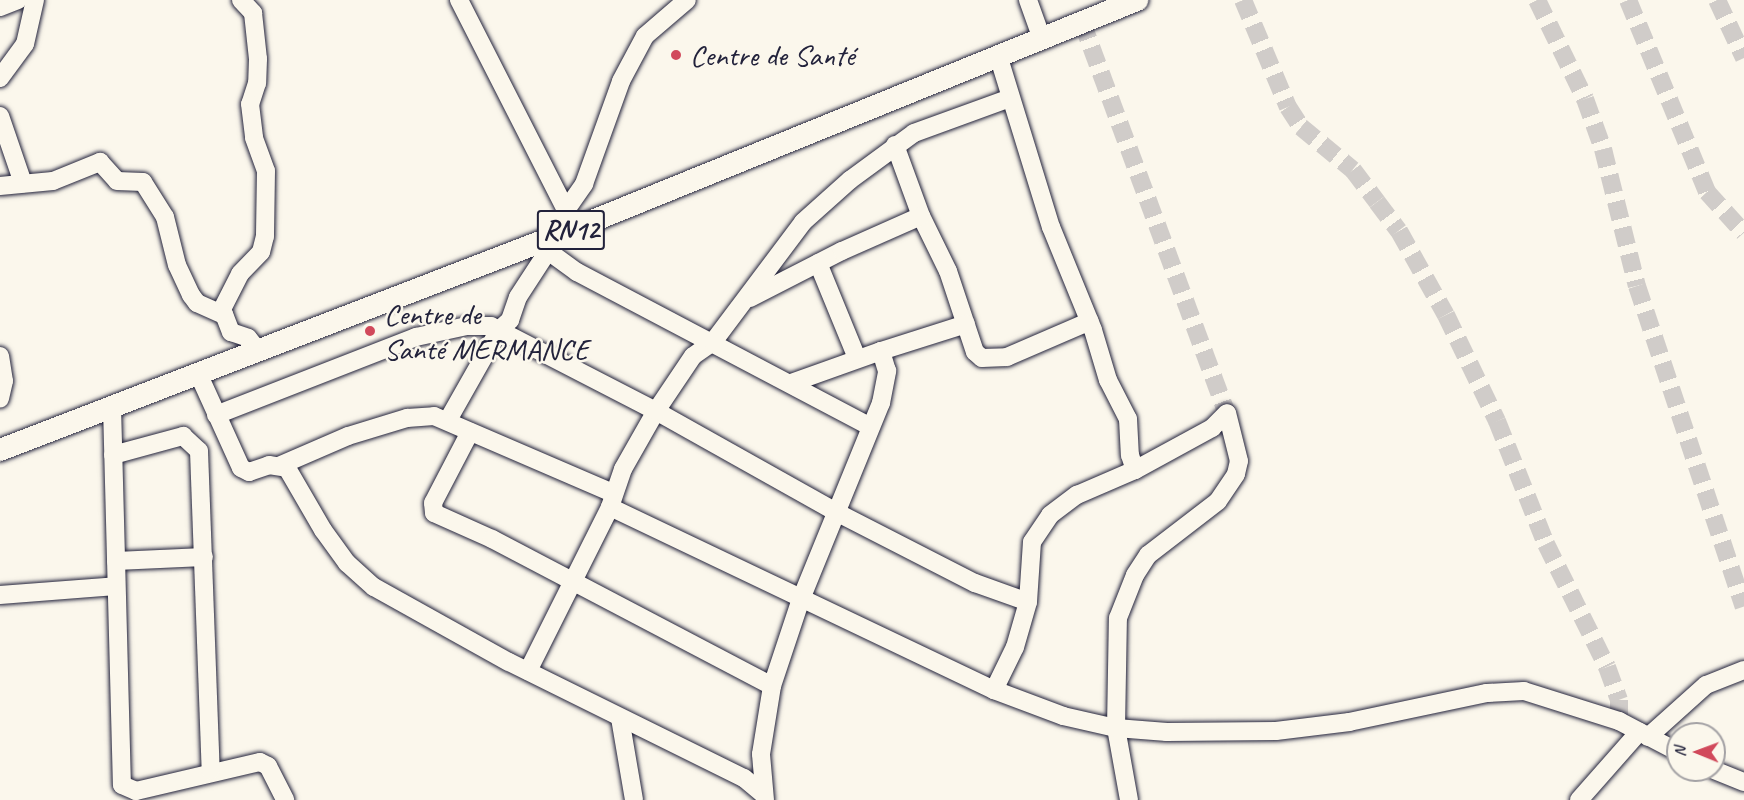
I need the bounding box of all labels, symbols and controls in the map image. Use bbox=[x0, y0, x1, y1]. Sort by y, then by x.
place label: Centre de Santé bbox=[690, 37, 855, 73]
marker: Centre de Santé bbox=[667, 46, 685, 64]
road number: RN12 bbox=[536, 205, 606, 255]
place label: Centre de Santé MERMANCE bbox=[384, 296, 589, 366]
marker: Centre de Santé MERMANCE bbox=[361, 322, 379, 340]
north arrow bbox=[1666, 722, 1726, 782]
text: N bbox=[1670, 747, 1690, 757]

